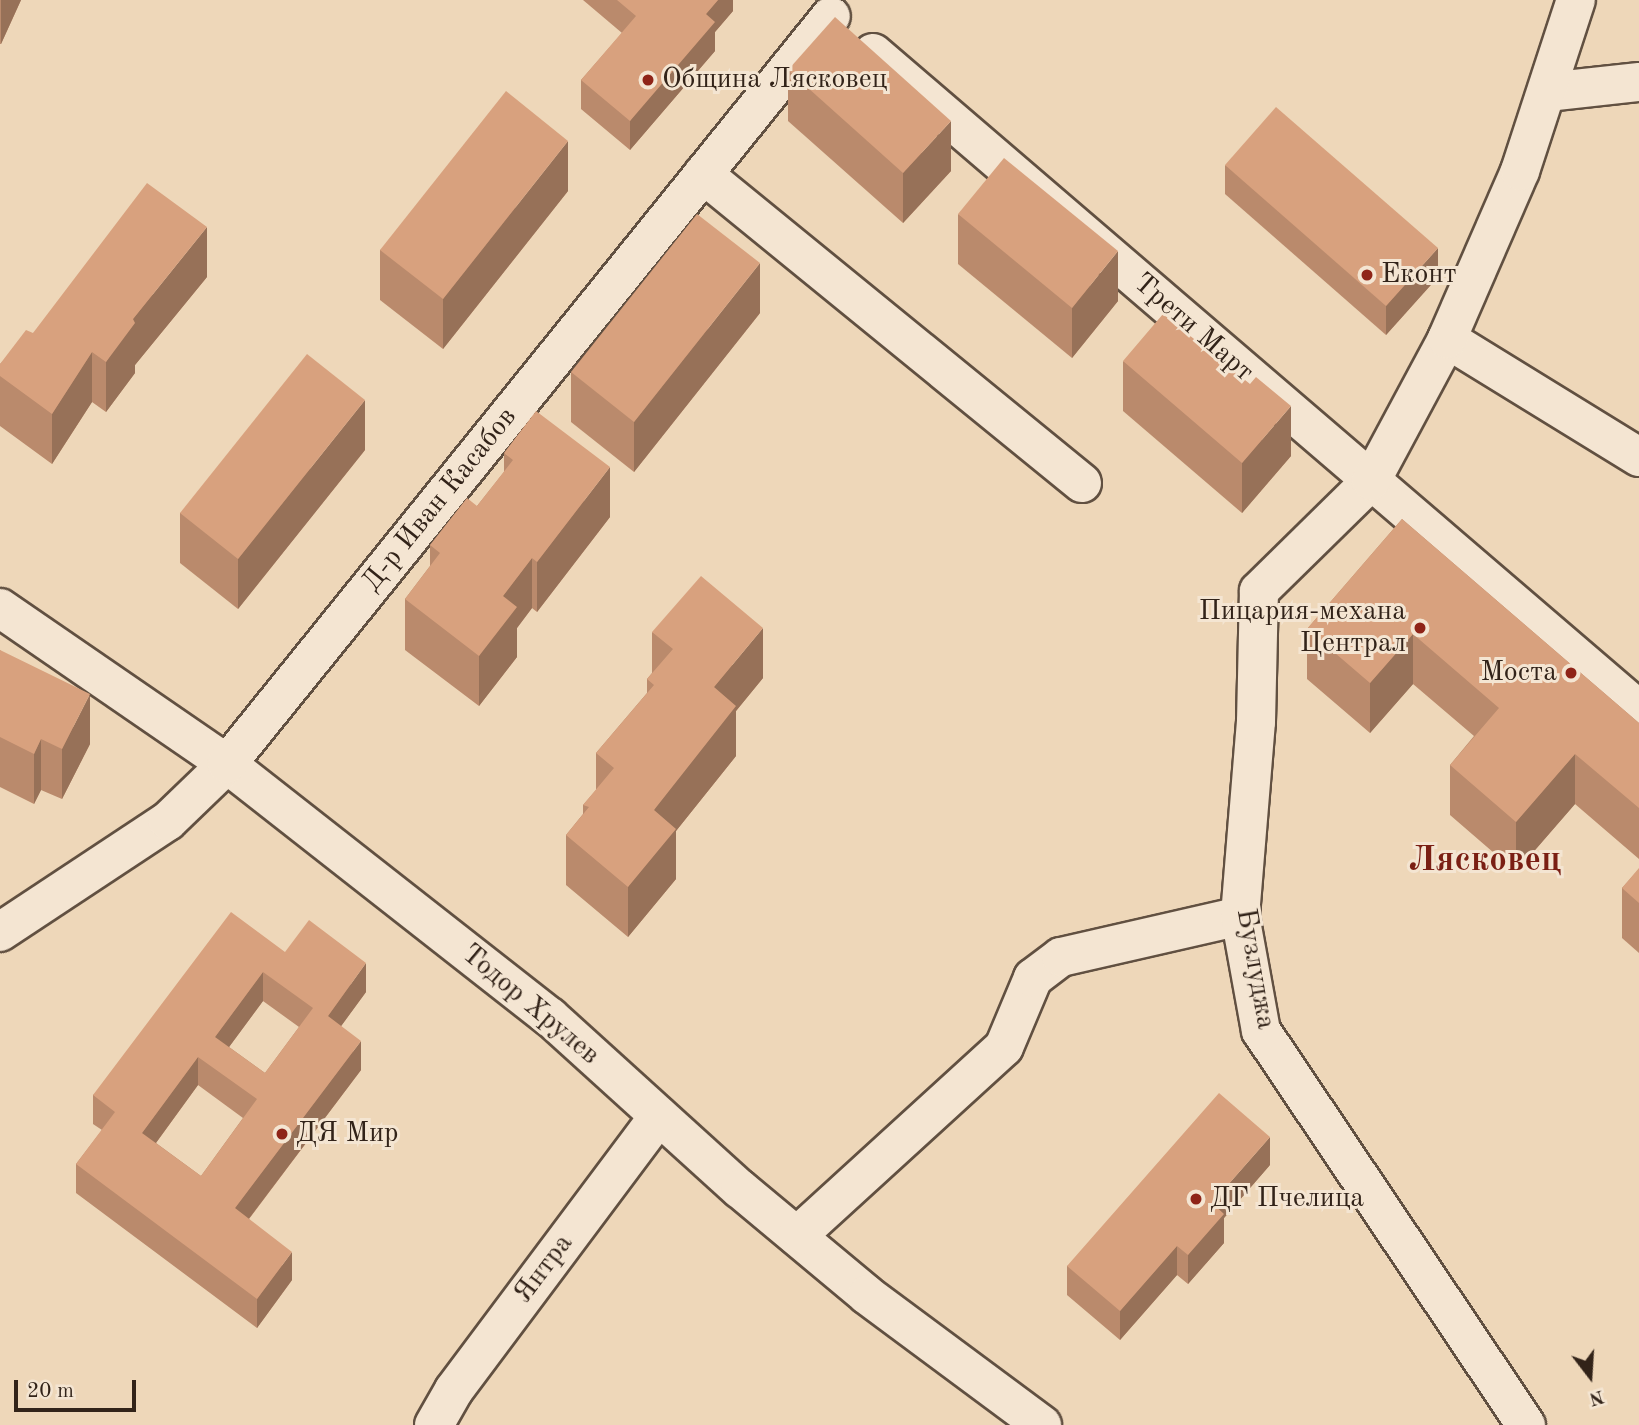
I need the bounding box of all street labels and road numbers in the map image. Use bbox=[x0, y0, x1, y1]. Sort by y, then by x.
street label: Трети Март bbox=[1126, 267, 1260, 389]
street label: Д-р Иван Касабов bbox=[356, 401, 524, 599]
street label: Бузлуджа bbox=[1228, 906, 1282, 1032]
street label: Тодор Хрулев bbox=[454, 938, 606, 1072]
street label: Янтра bbox=[507, 1228, 581, 1310]

